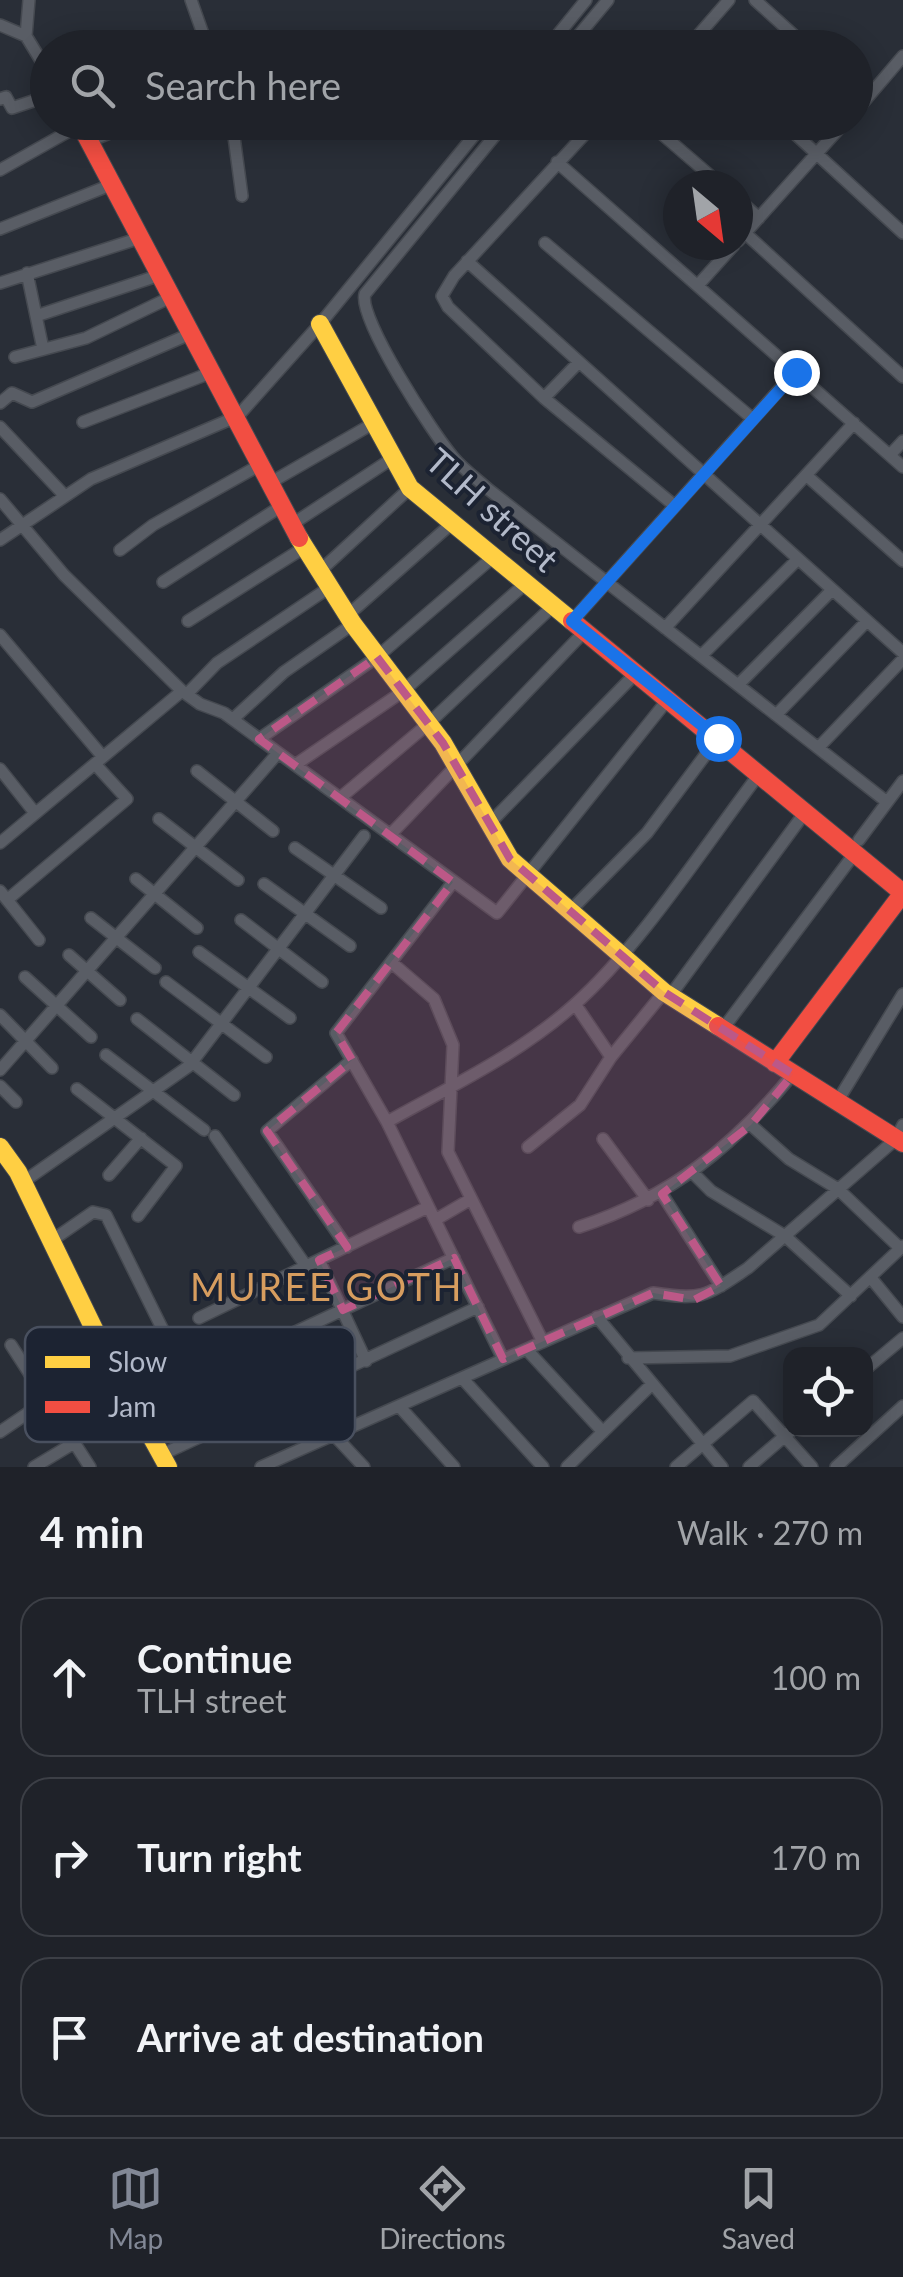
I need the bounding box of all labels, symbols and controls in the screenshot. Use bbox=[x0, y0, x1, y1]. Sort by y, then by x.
search box bbox=[30, 30, 873, 140]
icon: search bbox=[65, 58, 120, 113]
text: Search here bbox=[145, 62, 341, 108]
north arrow bbox=[663, 170, 753, 260]
route end bbox=[774, 350, 820, 396]
street label: TLH street bbox=[418, 439, 568, 580]
route start bbox=[696, 716, 742, 762]
district label: MUREE GOTH bbox=[190, 1263, 464, 1309]
legend bbox=[25, 1327, 355, 1442]
text: Slow bbox=[108, 1344, 167, 1378]
map controls bbox=[783, 1347, 873, 1437]
button: locate bbox=[783, 1347, 873, 1437]
text: Jam bbox=[108, 1389, 156, 1423]
text: 4 min bbox=[40, 1507, 144, 1557]
text: Walk · 270 m bbox=[677, 1513, 863, 1552]
text: Continue bbox=[137, 1635, 292, 1681]
icon: ahead bbox=[42, 1650, 97, 1705]
text: 100 m bbox=[771, 1658, 861, 1697]
text: TLH street bbox=[137, 1681, 286, 1720]
icon: right bbox=[42, 1830, 97, 1885]
text: Turn right bbox=[137, 1834, 302, 1880]
text: 170 m bbox=[771, 1838, 861, 1877]
icon: arrive bbox=[42, 2010, 97, 2065]
text: Arrive at destination bbox=[137, 2014, 484, 2060]
tab: Map bbox=[108, 2161, 163, 2255]
tab: Directions bbox=[379, 2161, 506, 2255]
tab: Saved bbox=[722, 2161, 795, 2255]

